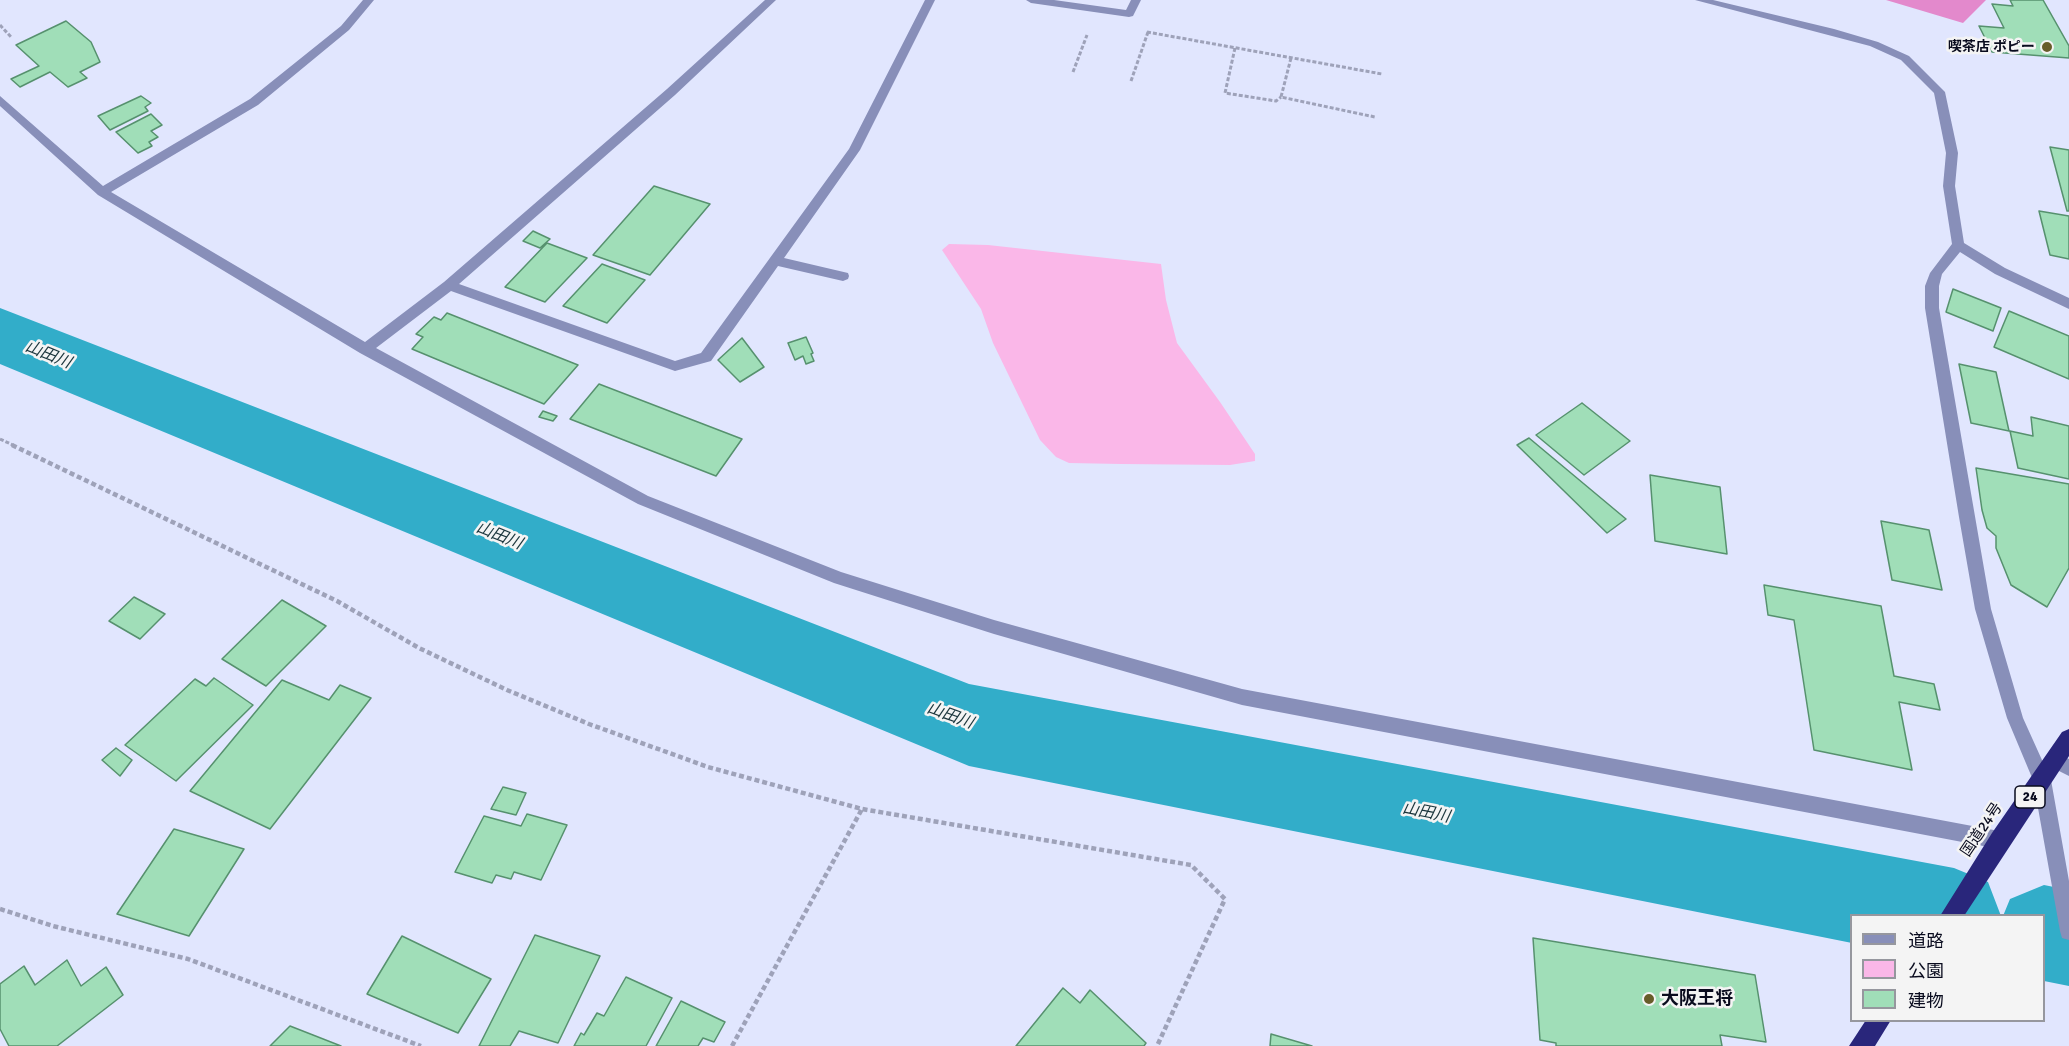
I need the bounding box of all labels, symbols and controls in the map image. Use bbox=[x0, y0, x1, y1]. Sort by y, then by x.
place label: 喫茶店 ポピー bbox=[1948, 39, 2035, 55]
marker: 喫茶店 ポピー bbox=[2040, 40, 2054, 54]
water label: 山田川 bbox=[22, 337, 74, 373]
water label: 山田川 bbox=[473, 518, 525, 554]
water label: 山田川 bbox=[924, 699, 976, 733]
road number: 24 bbox=[2015, 786, 2045, 808]
water label: 山田川 bbox=[1401, 799, 1451, 827]
street label: 国道24号 bbox=[1957, 800, 2007, 860]
legend bbox=[1850, 914, 2045, 1022]
text: 道路 bbox=[1908, 930, 1944, 952]
text: 公園 bbox=[1908, 960, 1944, 982]
place label: 大阪王将 bbox=[1661, 988, 1733, 1010]
text: 建物 bbox=[1908, 990, 1944, 1012]
marker: 大阪王将 bbox=[1642, 992, 1656, 1006]

